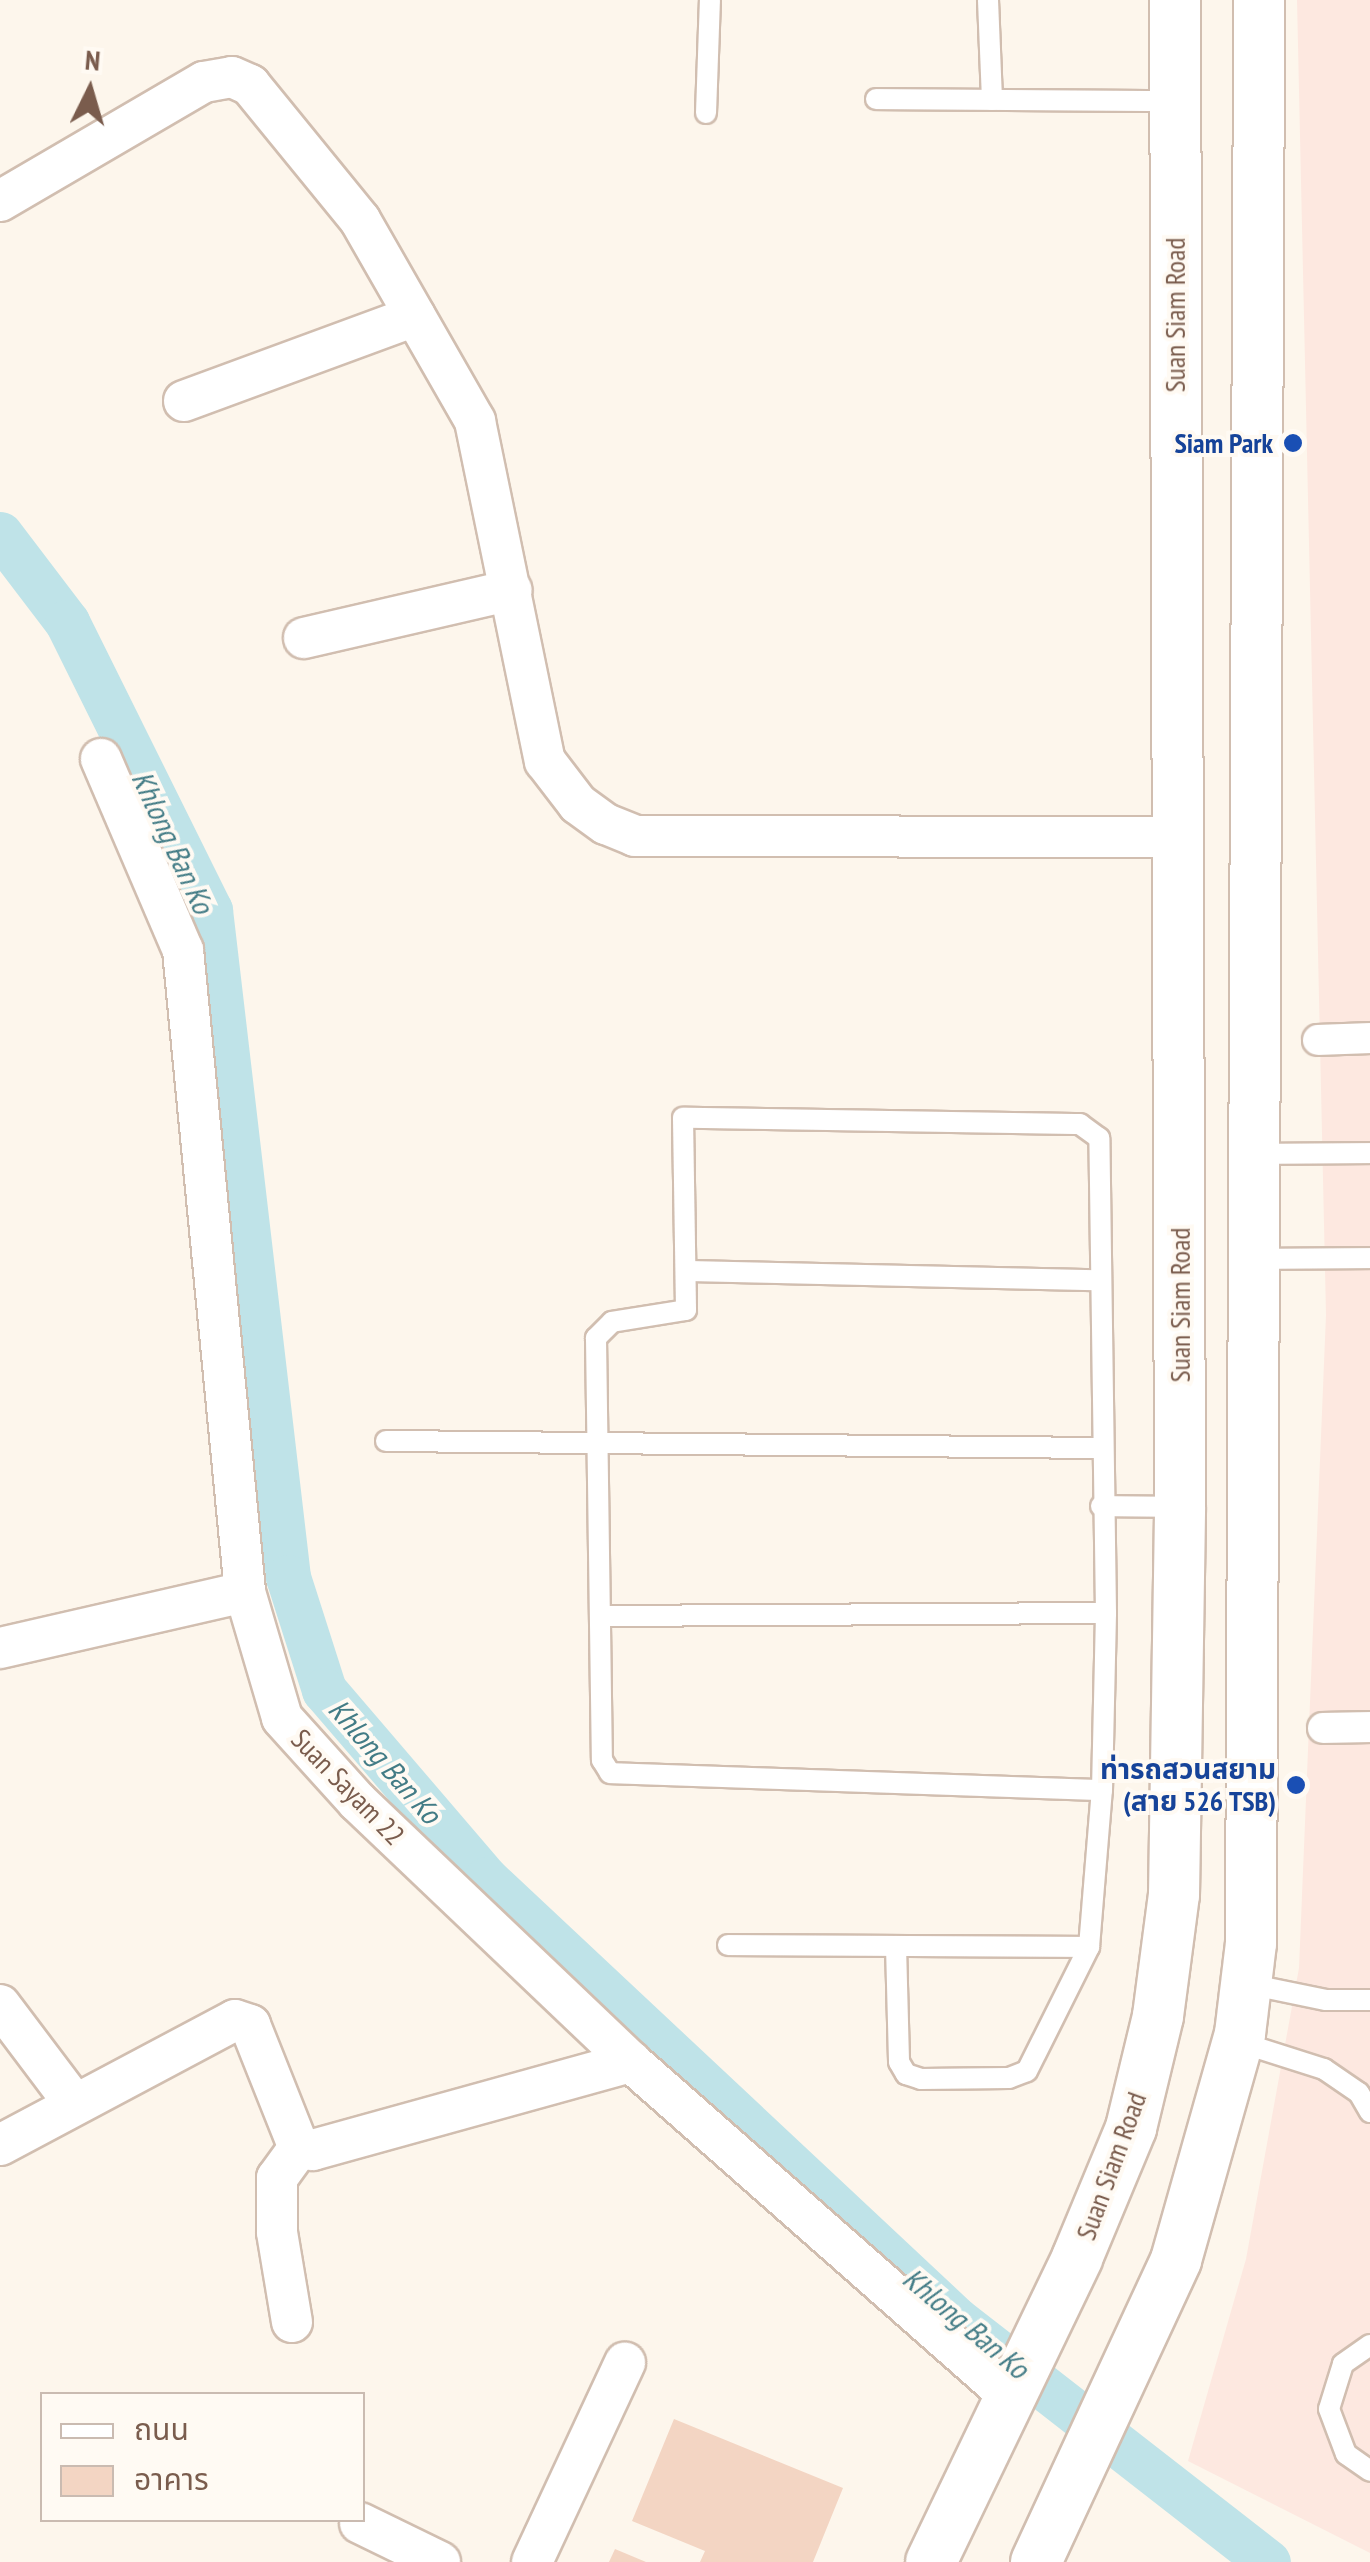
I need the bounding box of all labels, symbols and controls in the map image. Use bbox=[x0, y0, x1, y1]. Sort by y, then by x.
north arrow bbox=[40, 40, 140, 140]
text: N bbox=[84, 41, 102, 79]
street label: Suan Siam Road bbox=[1158, 238, 1192, 392]
place label: Siam Park bbox=[1175, 426, 1273, 460]
marker: Siam Park bbox=[1282, 432, 1304, 454]
water label: Khlong Ban Ko bbox=[124, 765, 222, 919]
street label: Suan Siam Road bbox=[1163, 1228, 1197, 1382]
water label: Khlong Ban Ko bbox=[321, 1692, 449, 1830]
street label: Suan Sayam 22 bbox=[285, 1722, 411, 1852]
place label: ท่ารถสวนสยาม (สาย 526 TSB) bbox=[1100, 1752, 1276, 1818]
marker: ท่ารถสวนสยาม (สาย 526 TSB) bbox=[1285, 1774, 1307, 1796]
street label: Suan Siam Road bbox=[1069, 2088, 1153, 2244]
water label: Khlong Ban Ko bbox=[896, 2260, 1036, 2386]
legend bbox=[40, 2392, 365, 2522]
text: ถนน bbox=[134, 2409, 189, 2448]
text: อาคาร bbox=[134, 2459, 209, 2498]

